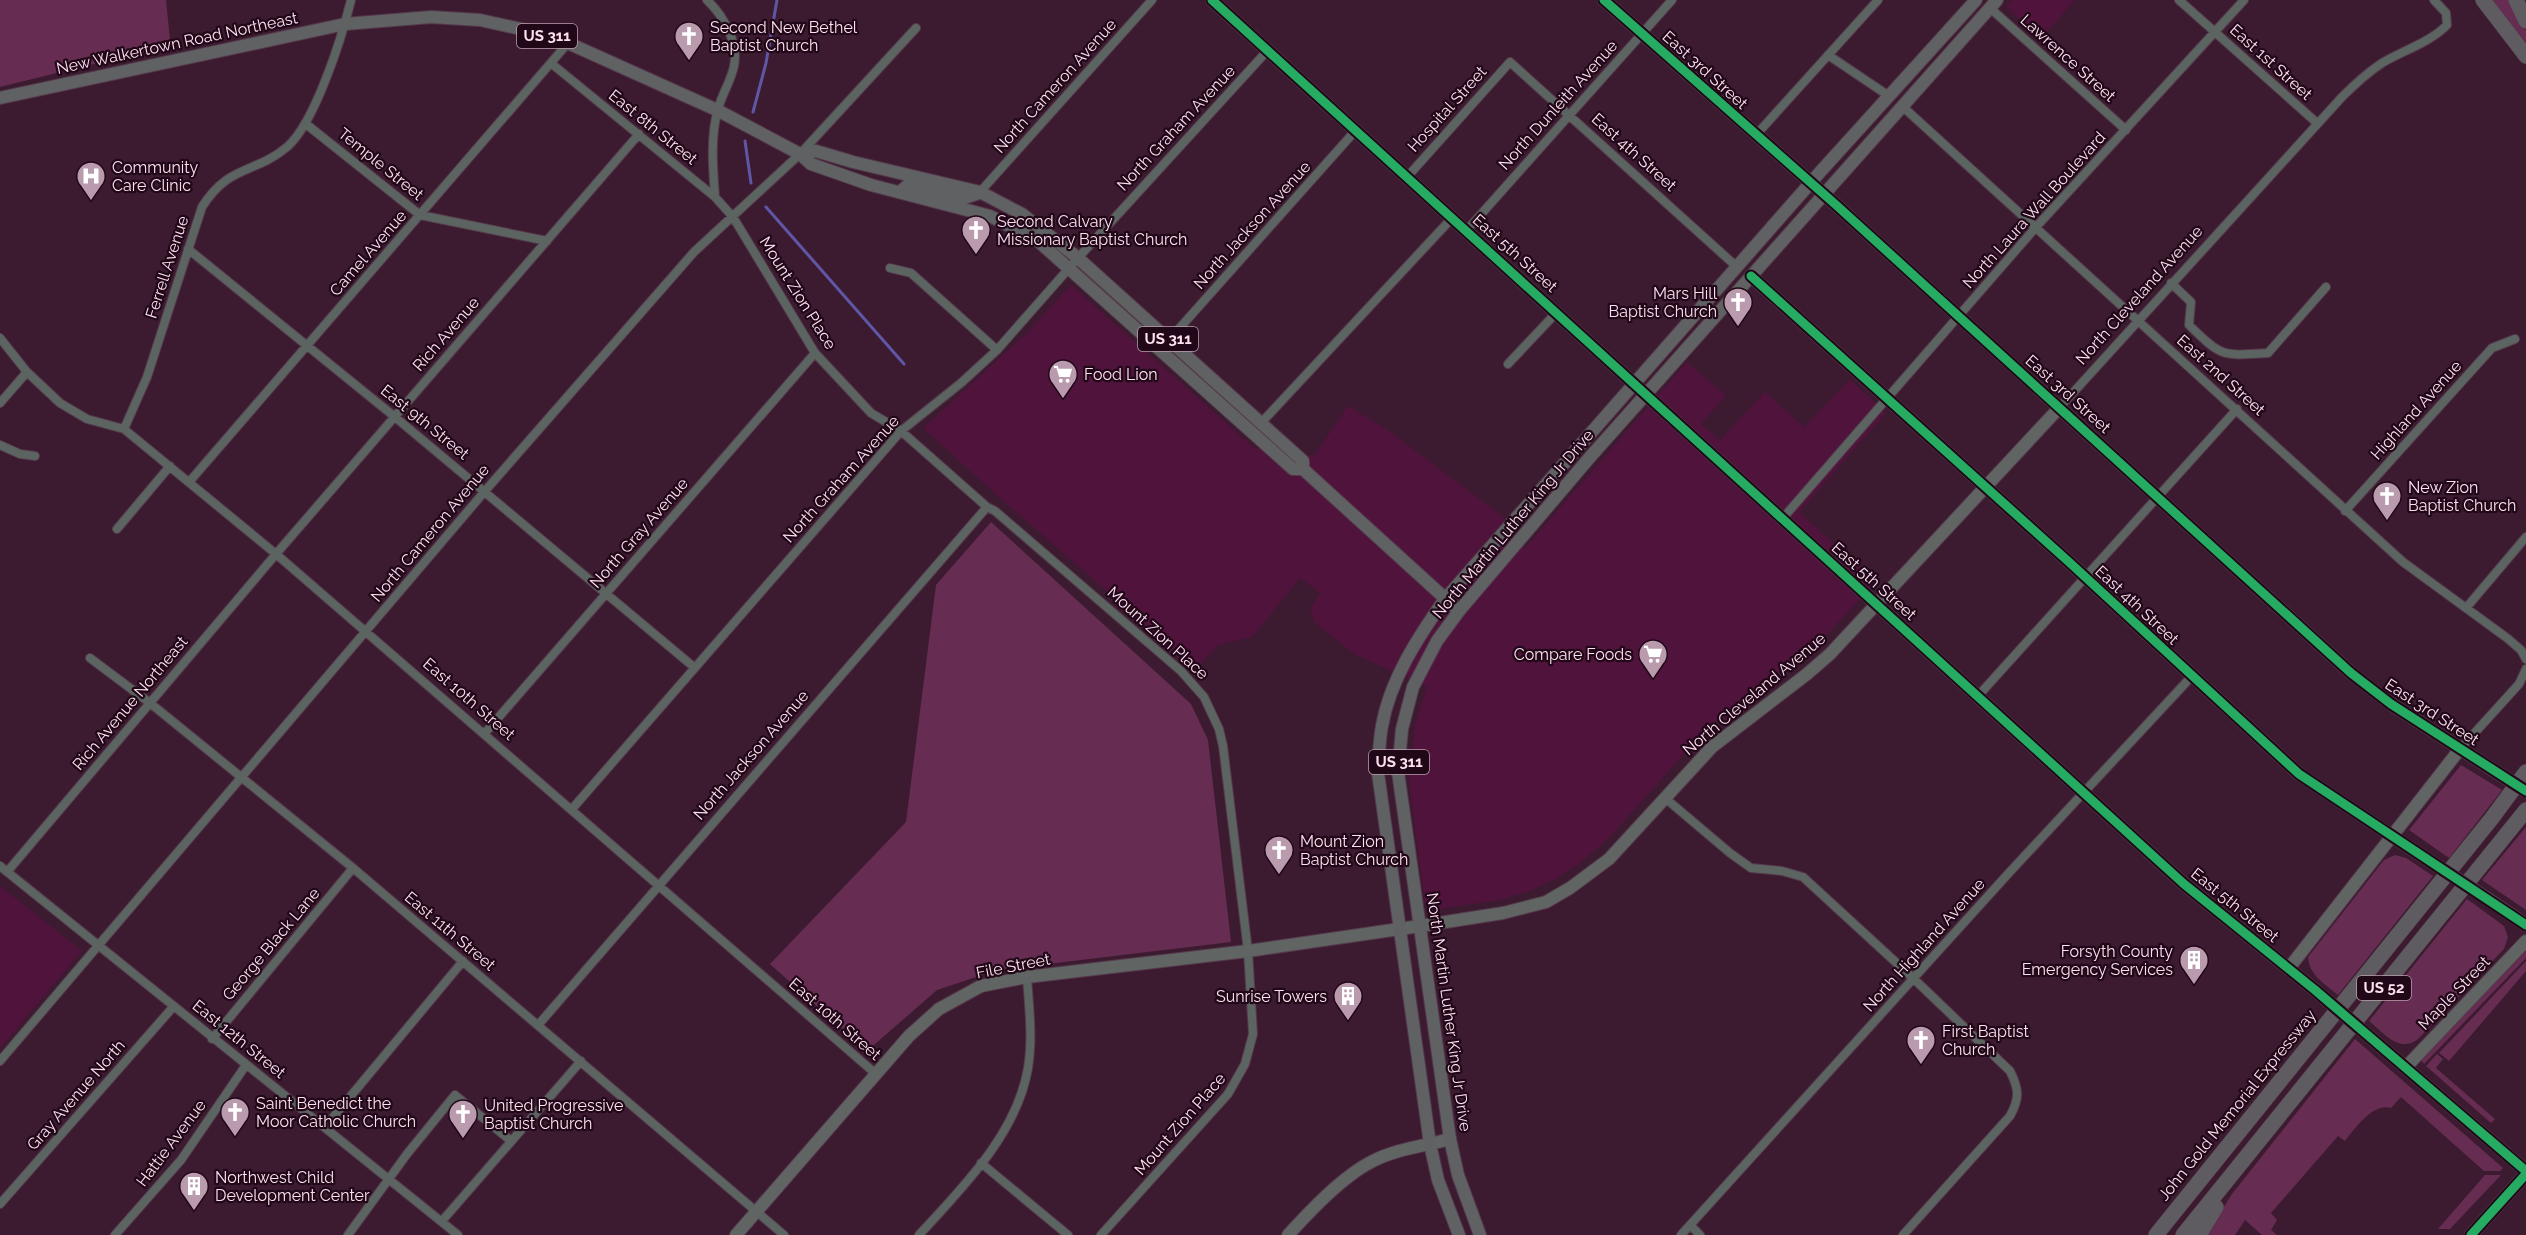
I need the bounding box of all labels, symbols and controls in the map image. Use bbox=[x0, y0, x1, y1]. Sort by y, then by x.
street label: New Walkertown Road Northeast bbox=[55, 8, 300, 78]
street label: Lawrence Street bbox=[2017, 10, 2120, 106]
street label: North Cameron Avenue bbox=[990, 15, 1120, 157]
place label: Second New Bethel Baptist Church bbox=[710, 18, 858, 55]
church icon: Second New Bethel Baptist Church bbox=[673, 20, 705, 62]
street label: East 1st Street bbox=[2226, 20, 2316, 104]
road number: US 311 bbox=[517, 24, 577, 48]
street label: East 3rd Street bbox=[1659, 27, 1752, 114]
street label: North Dunleith Avenue bbox=[1495, 36, 1621, 174]
street label: North Graham Avenue bbox=[1113, 61, 1239, 195]
street label: Hospital Street bbox=[1404, 62, 1491, 156]
street label: East 8th Street bbox=[605, 86, 702, 169]
street label: East 4th Street bbox=[1588, 109, 1681, 195]
street label: Temple Street bbox=[335, 124, 428, 205]
street label: North Laura Wall Boulevard bbox=[1959, 128, 2109, 292]
street label: North Jackson Avenue bbox=[1190, 157, 1314, 293]
place label: Community Care Clinic bbox=[112, 158, 199, 195]
hospital icon: Community Care Clinic bbox=[75, 160, 107, 202]
street label: Camel Avenue bbox=[326, 206, 410, 300]
street label: East 5th Street bbox=[1469, 210, 1562, 296]
place label: Second Calvary Missionary Baptist Church bbox=[997, 212, 1187, 249]
street label: Ferrell Avenue bbox=[141, 213, 193, 321]
church icon: Second Calvary Missionary Baptist Church bbox=[960, 214, 992, 256]
street label: North Cleveland Avenue bbox=[2072, 222, 2206, 368]
street label: Mount Zion Place bbox=[756, 233, 840, 353]
place label: Mars Hill Baptist Church bbox=[1609, 284, 1718, 321]
church icon: Mars Hill Baptist Church bbox=[1722, 286, 1754, 328]
street label: Rich Avenue bbox=[409, 293, 483, 375]
road number: US 311 bbox=[1138, 327, 1198, 351]
street label: East 2nd Street bbox=[2173, 331, 2269, 420]
street label: East 3rd Street bbox=[2022, 351, 2115, 438]
street label: Highland Avenue bbox=[2367, 357, 2465, 463]
supermarket icon: Food Lion bbox=[1047, 358, 1079, 400]
place label: Food Lion bbox=[1084, 365, 1158, 384]
street label: East 9th Street bbox=[377, 381, 473, 464]
street label: North Graham Avenue bbox=[779, 412, 903, 546]
street label: North Martin Luther King Jr Drive bbox=[1428, 426, 1598, 622]
street label: North Cameron Avenue bbox=[367, 460, 493, 606]
street label: North Gray Avenue bbox=[586, 474, 692, 592]
place label: New Zion Baptist Church bbox=[2408, 478, 2516, 515]
church icon: New Zion Baptist Church bbox=[2371, 480, 2403, 522]
street label: East 5th Street bbox=[1828, 538, 1921, 624]
street label: East 4th Street bbox=[2091, 561, 2183, 649]
street label: Mount Zion Place bbox=[1104, 583, 1212, 683]
street label: North Cleveland Avenue bbox=[1679, 629, 1829, 759]
street label: Rich Avenue Northeast bbox=[68, 632, 192, 774]
supermarket icon: Compare Foods bbox=[1637, 638, 1669, 680]
place label: Compare Foods bbox=[1514, 645, 1632, 664]
street label: East 10th Street bbox=[419, 654, 519, 744]
street label: East 3rd Street bbox=[2382, 675, 2483, 750]
street label: North Jackson Avenue bbox=[690, 686, 812, 824]
road number: US 311 bbox=[1369, 750, 1429, 774]
place label: Mount Zion Baptist Church bbox=[1300, 832, 1408, 869]
church icon: Mount Zion Baptist Church bbox=[1263, 834, 1295, 876]
street label: East 5th Street bbox=[2187, 864, 2283, 947]
street label: North Highland Avenue bbox=[1859, 874, 1989, 1016]
street label: George Black Lane bbox=[218, 884, 324, 1004]
street label: East 11th Street bbox=[401, 888, 500, 975]
street label: North Martin Luther King Jr Drive bbox=[1423, 891, 1475, 1133]
place label: Forsyth County Emergency Services bbox=[2022, 942, 2173, 979]
building icon: Forsyth County Emergency Services bbox=[2178, 944, 2210, 986]
street label: File Street bbox=[974, 949, 1052, 982]
street label: Maple Street bbox=[2414, 952, 2494, 1034]
street label: East 10th Street bbox=[785, 974, 885, 1064]
road number: US 52 bbox=[2357, 976, 2411, 1000]
building icon: Sunrise Towers bbox=[1332, 980, 1364, 1022]
place label: Sunrise Towers bbox=[1216, 987, 1327, 1006]
street label: East 12th Street bbox=[189, 996, 290, 1083]
street label: John Gold Memorial Expressway bbox=[2154, 1005, 2320, 1204]
place label: First Baptist Church bbox=[1942, 1022, 2029, 1059]
church icon: First Baptist Church bbox=[1905, 1024, 1937, 1066]
street label: Gray Avenue North bbox=[23, 1036, 129, 1154]
street label: Mount Zion Place bbox=[1130, 1069, 1230, 1179]
place label: Saint Benedict the Moor Catholic Church bbox=[256, 1094, 416, 1131]
street label: Hattie Avenue bbox=[132, 1096, 210, 1190]
church icon: Saint Benedict the Moor Catholic Church bbox=[219, 1096, 251, 1138]
place label: United Progressive Baptist Church bbox=[484, 1096, 624, 1133]
church icon: United Progressive Baptist Church bbox=[447, 1098, 479, 1140]
place label: Northwest Child Development Center bbox=[215, 1168, 370, 1205]
building icon: Northwest Child Development Center bbox=[178, 1170, 210, 1212]

